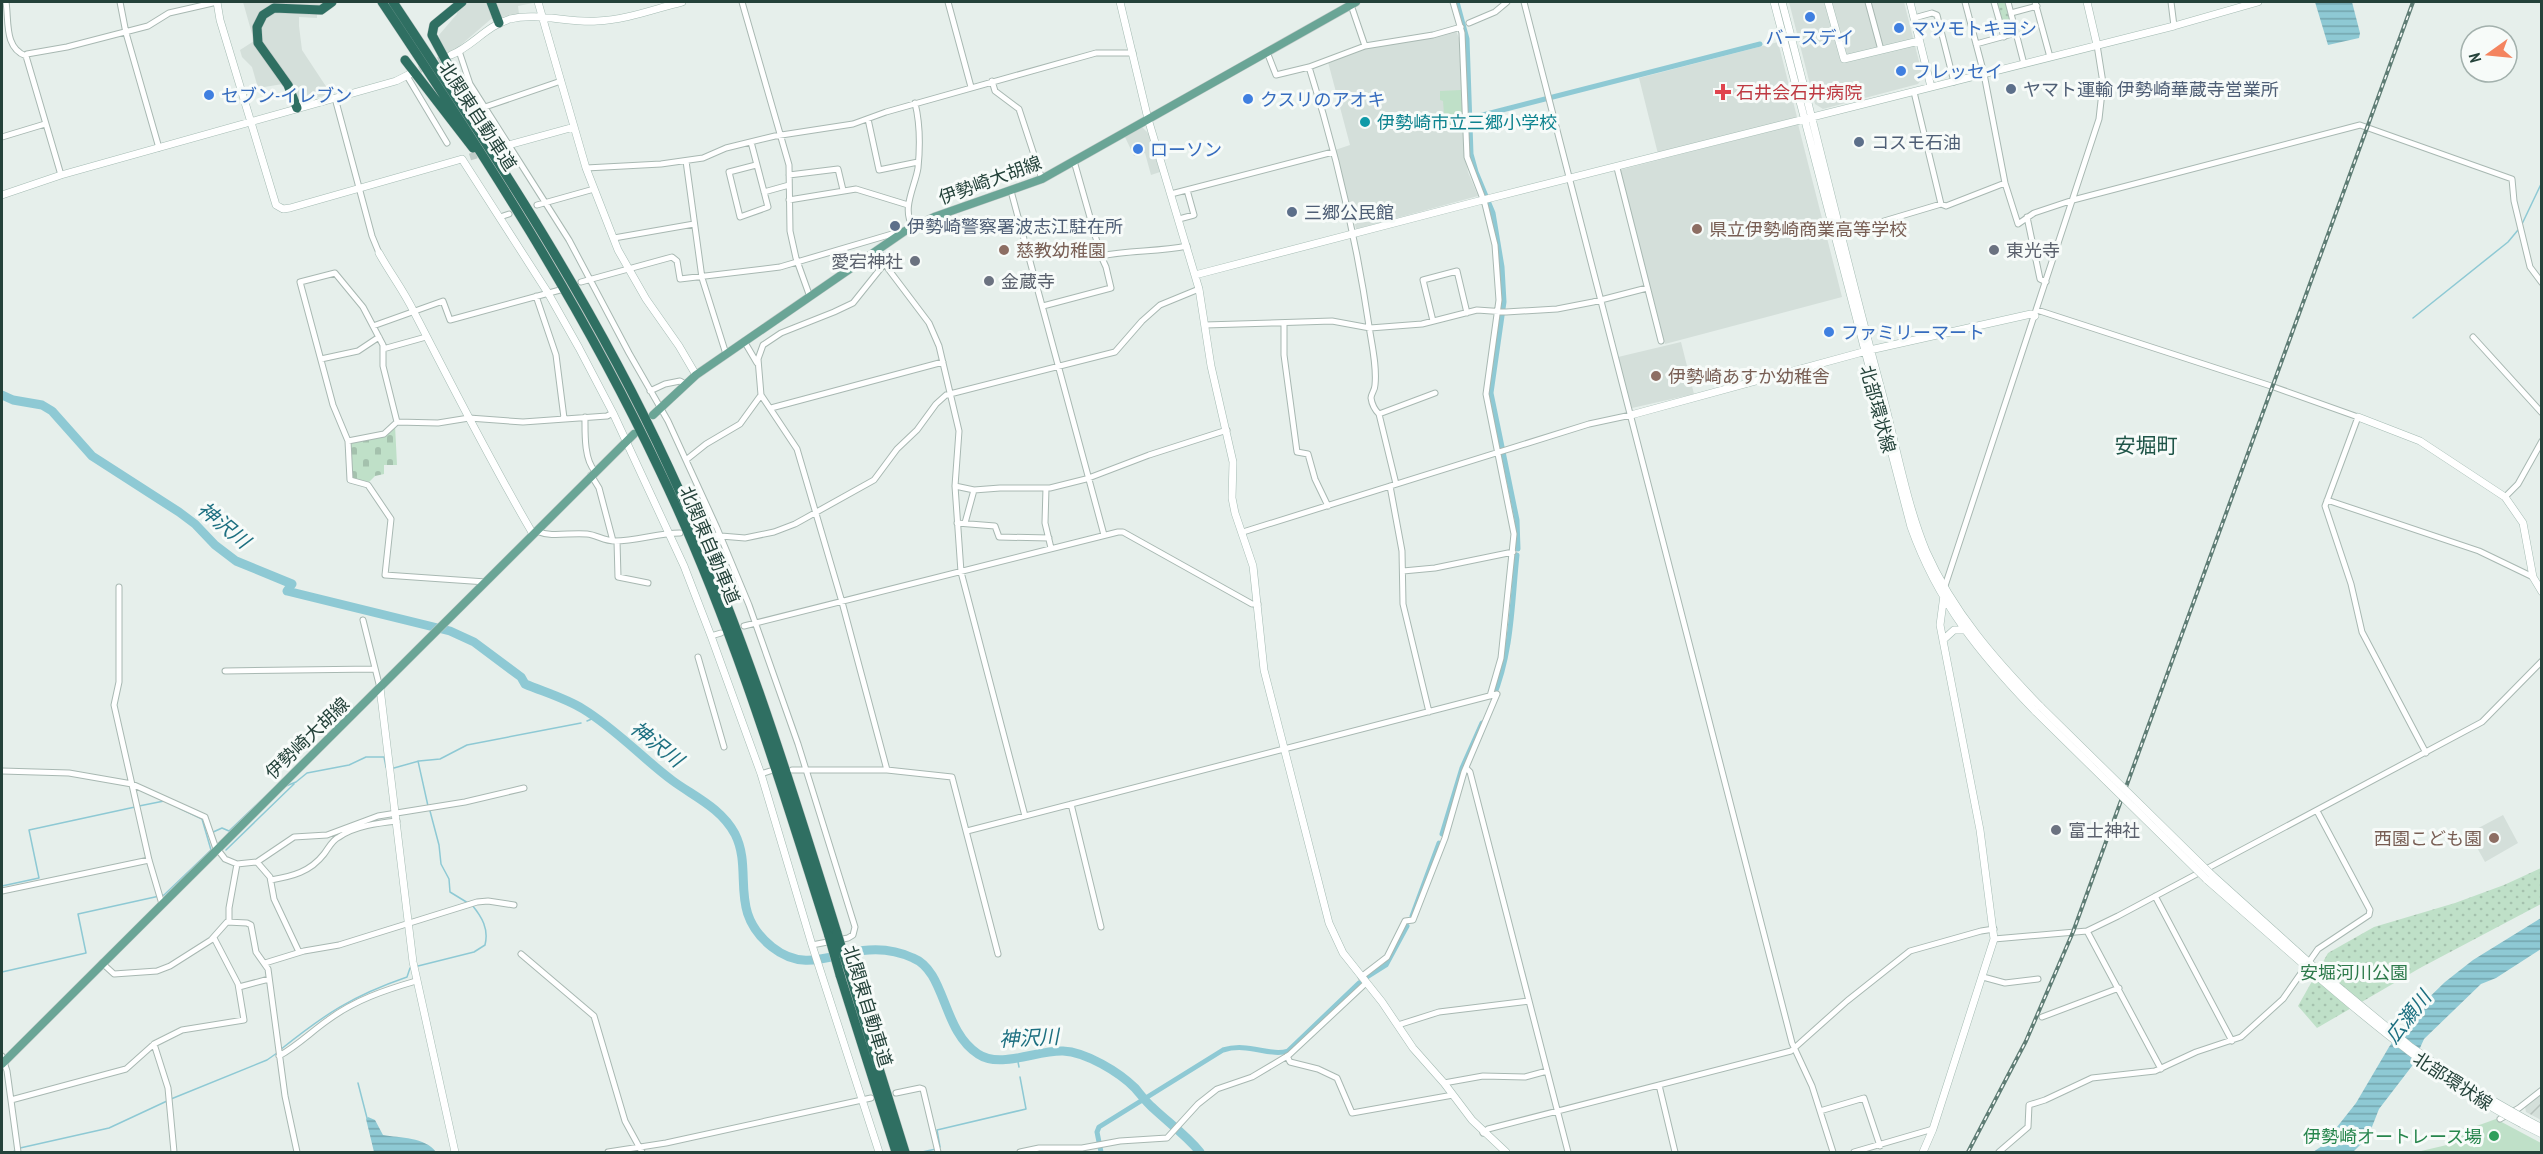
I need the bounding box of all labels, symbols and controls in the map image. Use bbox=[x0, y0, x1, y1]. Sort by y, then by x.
marker: バースデイ bbox=[1803, 10, 1817, 24]
place label: マツモトキヨシ bbox=[1911, 17, 2037, 40]
marker: マツモトキヨシ bbox=[1892, 21, 1906, 35]
north arrow bbox=[2459, 24, 2519, 84]
place label: バースデイ bbox=[1765, 26, 1855, 49]
text: N bbox=[2464, 51, 2485, 65]
street label: 北関東自動車道 bbox=[434, 57, 522, 175]
place label: フレッセイ bbox=[1913, 60, 2003, 83]
marker: フレッセイ bbox=[1894, 64, 1908, 78]
place label: ヤマト運輸 伊勢崎華蔵寺営業所 bbox=[2023, 78, 2279, 101]
place label: 石井会石井病院 bbox=[1736, 81, 1862, 104]
marker: ヤマト運輸 伊勢崎華蔵寺営業所 bbox=[2004, 82, 2018, 96]
marker: 石井会石井病院 bbox=[1714, 83, 1732, 101]
place label: セブン-イレブン bbox=[221, 84, 352, 107]
marker: セブン-イレブン bbox=[202, 88, 216, 102]
place label: クスリのアオキ bbox=[1260, 88, 1385, 111]
marker: クスリのアオキ bbox=[1241, 92, 1255, 106]
place label: 伊勢崎市立三郷小学校 bbox=[1377, 111, 1557, 134]
marker: 伊勢崎市立三郷小学校 bbox=[1358, 115, 1372, 129]
place label: コスモ石油 bbox=[1871, 131, 1961, 154]
marker: コスモ石油 bbox=[1852, 135, 1866, 149]
place label: ローソン bbox=[1150, 138, 1222, 161]
marker: ローソン bbox=[1131, 142, 1145, 156]
street label: 伊勢崎大胡線 bbox=[935, 151, 1045, 209]
place label: 三郷公民館 bbox=[1304, 201, 1394, 224]
marker: 三郷公民館 bbox=[1285, 205, 1299, 219]
place label: 伊勢崎警察署波志江駐在所 bbox=[907, 215, 1123, 238]
place label: 県立伊勢崎商業高等学校 bbox=[1709, 218, 1907, 241]
marker: 伊勢崎警察署波志江駐在所 bbox=[888, 219, 902, 233]
marker: 県立伊勢崎商業高等学校 bbox=[1690, 222, 1704, 236]
place label: 慈教幼稚園 bbox=[1016, 239, 1106, 262]
place label: 東光寺 bbox=[2006, 239, 2060, 262]
marker: 慈教幼稚園 bbox=[997, 243, 1011, 257]
marker: 東光寺 bbox=[1987, 243, 2001, 257]
place label: 愛宕神社 bbox=[831, 250, 903, 273]
marker: 愛宕神社 bbox=[908, 254, 922, 268]
place label: 金蔵寺 bbox=[1001, 270, 1055, 293]
marker: 金蔵寺 bbox=[982, 274, 996, 288]
place label: ファミリーマート bbox=[1841, 321, 1985, 344]
marker: ファミリーマート bbox=[1822, 325, 1836, 339]
street label: 北部環状線 bbox=[1855, 363, 1901, 455]
place label: 伊勢崎あすか幼稚舎 bbox=[1668, 365, 1830, 388]
marker: 伊勢崎あすか幼稚舎 bbox=[1649, 369, 1663, 383]
district label: 安堀町 bbox=[2115, 432, 2178, 459]
street label: 北関東自動車道 bbox=[675, 483, 745, 607]
water label: 神沢川 bbox=[193, 496, 257, 555]
street label: 伊勢崎大胡線 bbox=[260, 692, 354, 784]
water label: 神沢川 bbox=[625, 715, 690, 774]
place label: 富士神社 bbox=[2068, 819, 2140, 842]
marker: 富士神社 bbox=[2049, 823, 2063, 837]
place label: 西園こども園 bbox=[2374, 827, 2482, 850]
marker: 西園こども園 bbox=[2487, 831, 2501, 845]
street label: 北関東自動車道 bbox=[839, 942, 897, 1070]
park label: 安堀河川公園 bbox=[2300, 961, 2408, 984]
water label: 広瀬川 bbox=[2379, 984, 2438, 1049]
water label: 神沢川 bbox=[998, 1023, 1062, 1053]
street label: 北部環状線 bbox=[2409, 1047, 2497, 1115]
place label: 伊勢崎オートレース場 bbox=[2303, 1125, 2482, 1148]
marker: 伊勢崎オートレース場 bbox=[2487, 1129, 2501, 1143]

